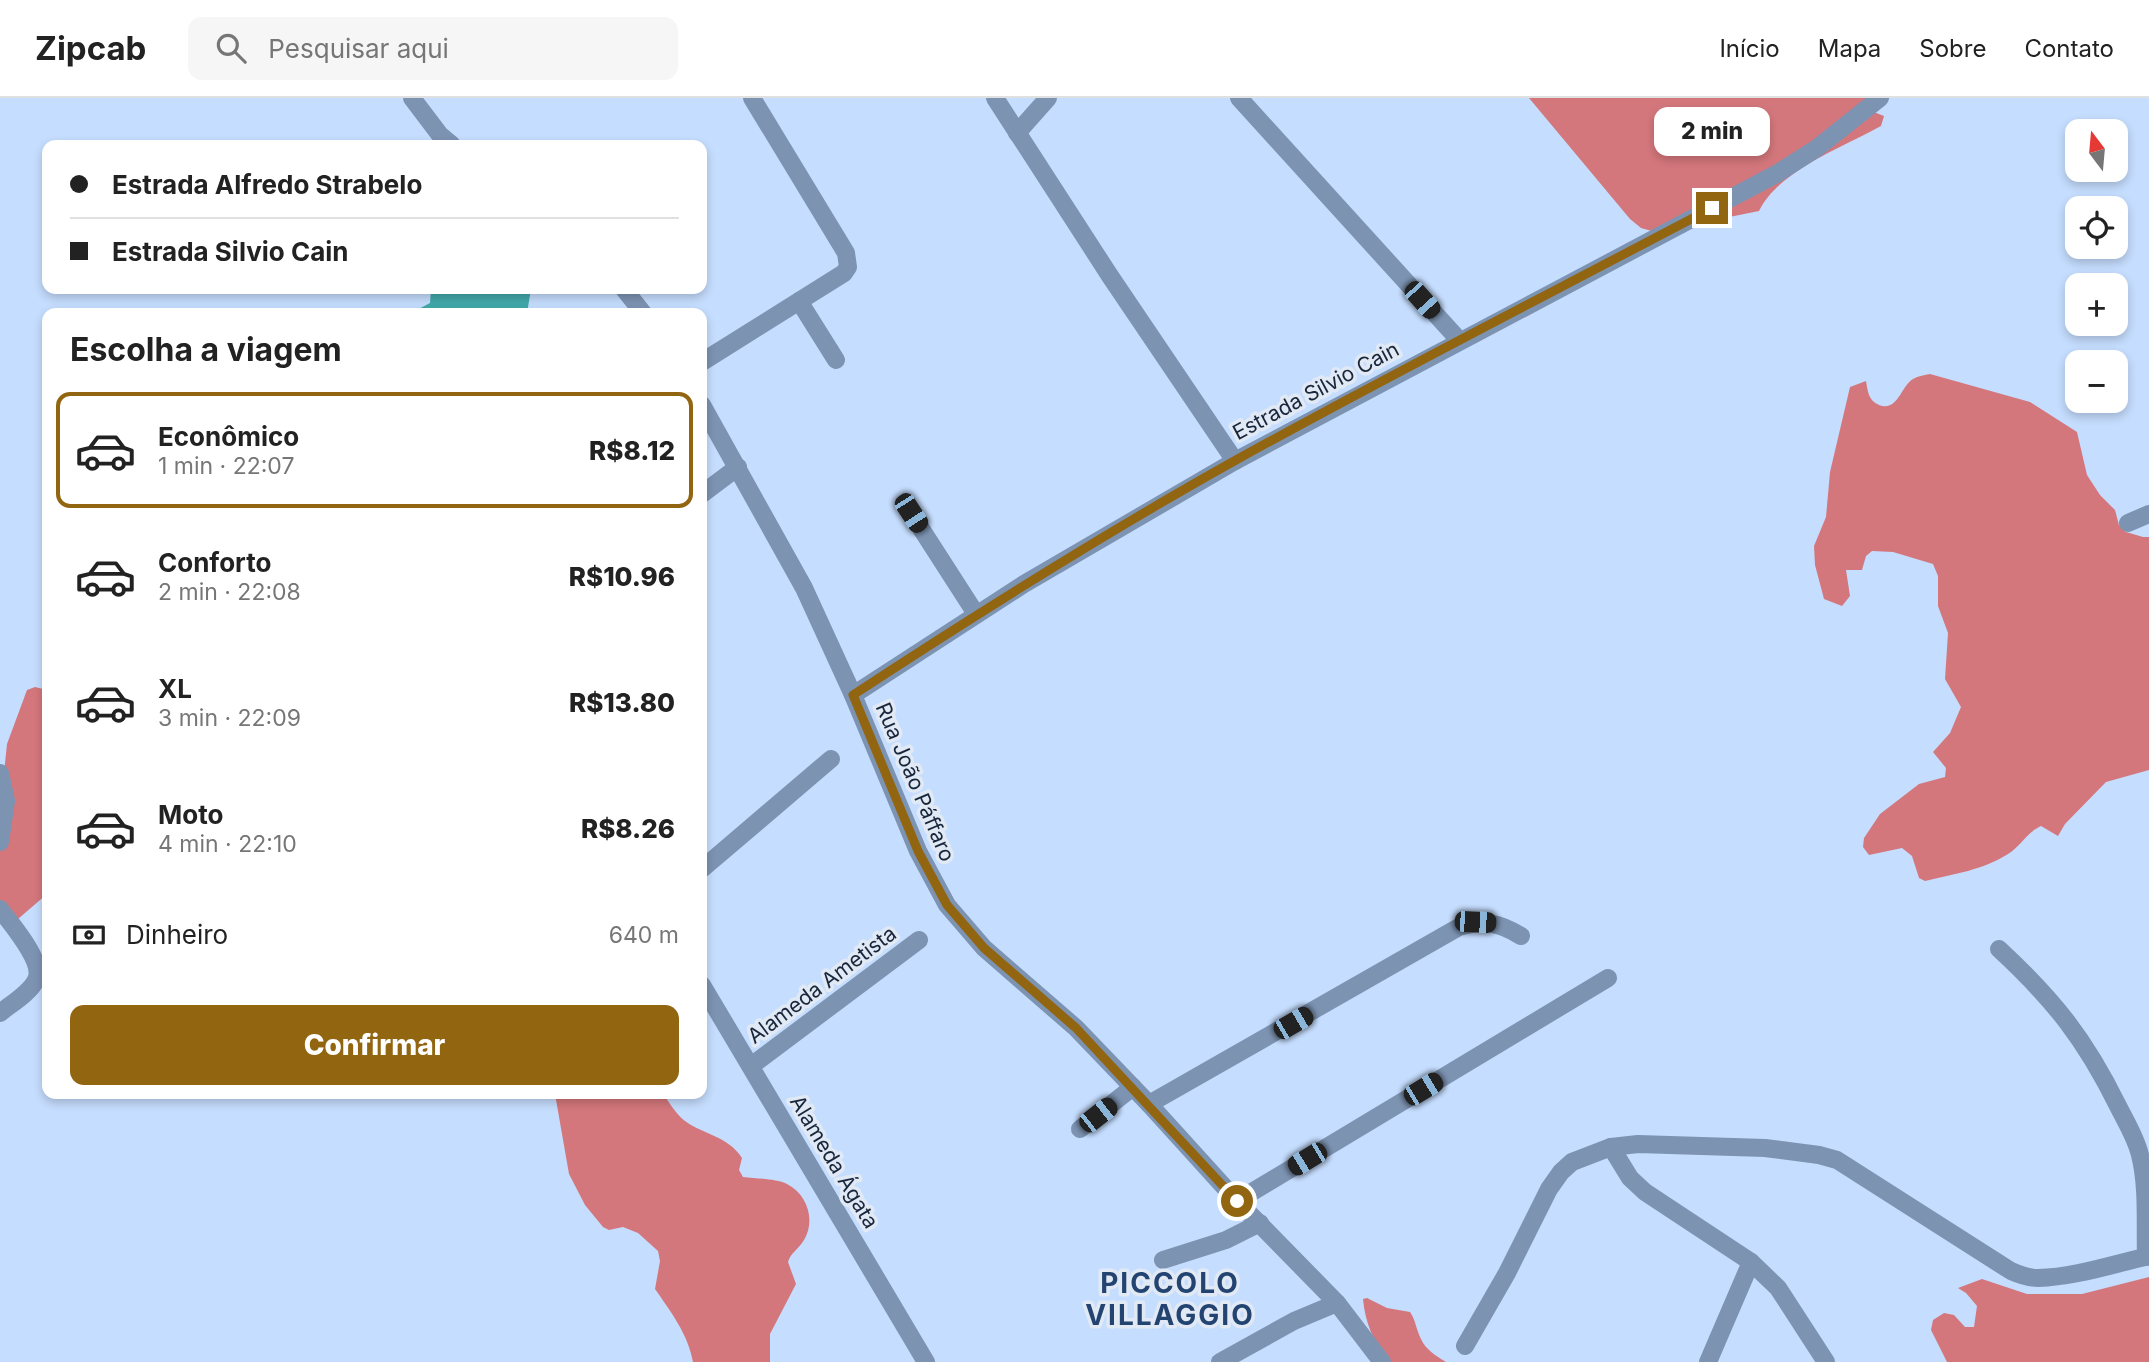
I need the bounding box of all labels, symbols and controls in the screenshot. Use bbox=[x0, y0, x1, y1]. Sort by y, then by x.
search box bbox=[188, 17, 678, 80]
text: Zipcab bbox=[35, 28, 146, 68]
icon: search bbox=[212, 29, 250, 67]
text: Pesquisar aqui bbox=[268, 33, 449, 64]
text: Início bbox=[1719, 34, 1780, 63]
text: Mapa bbox=[1818, 34, 1881, 63]
text: Sobre bbox=[1919, 34, 1986, 63]
text: Contato bbox=[2024, 34, 2114, 63]
callout: 2 min bbox=[1654, 106, 1770, 155]
text: 2 min bbox=[1681, 117, 1743, 145]
north arrow bbox=[2065, 119, 2128, 182]
map controls bbox=[2065, 119, 2128, 413]
text: Estrada Alfredo Strabelo bbox=[112, 169, 422, 200]
route end bbox=[1696, 192, 1728, 224]
button: locate bbox=[2065, 196, 2128, 259]
text: Estrada Silvio Cain bbox=[112, 236, 349, 267]
button: + bbox=[2065, 273, 2128, 336]
car bbox=[1401, 277, 1444, 323]
text: Escolha a viagem bbox=[70, 330, 342, 369]
street label: Estrada Silvio Cain bbox=[1228, 336, 1403, 445]
button: − bbox=[2065, 350, 2128, 413]
icon: car bbox=[74, 419, 137, 482]
text: Econômico bbox=[158, 421, 299, 452]
text: R$8.12 bbox=[589, 435, 675, 466]
text: 1 min · 22:07 bbox=[158, 452, 294, 480]
car bbox=[891, 490, 932, 536]
icon: car bbox=[74, 545, 137, 608]
text: Conforto bbox=[158, 547, 271, 578]
text: R$10.96 bbox=[569, 561, 675, 592]
text: 2 min · 22:08 bbox=[158, 578, 301, 606]
icon: car bbox=[74, 671, 137, 734]
text: XL bbox=[158, 673, 192, 704]
text: R$13.80 bbox=[569, 687, 675, 718]
street label: Rua João Páffaro bbox=[871, 699, 960, 865]
text: 3 min · 22:09 bbox=[158, 704, 301, 732]
icon: car bbox=[74, 797, 137, 860]
text: Moto bbox=[158, 799, 223, 830]
text: R$8.26 bbox=[581, 813, 675, 844]
text: 4 min · 22:10 bbox=[158, 830, 297, 858]
car bbox=[1454, 911, 1497, 933]
icon: cash bbox=[70, 916, 108, 954]
text: Dinheiro bbox=[126, 919, 228, 950]
text: 640 m bbox=[609, 921, 679, 949]
street label: Alameda Ametista bbox=[742, 921, 901, 1049]
car bbox=[1270, 1003, 1317, 1043]
button: Confirmar bbox=[70, 1005, 679, 1085]
car bbox=[1400, 1069, 1447, 1109]
street label: Alameda Ágata bbox=[785, 1090, 885, 1233]
car bbox=[1075, 1094, 1122, 1136]
car bbox=[1284, 1139, 1331, 1179]
route start bbox=[1221, 1185, 1253, 1217]
district label: PICCOLO VILLAGGIO bbox=[1085, 1266, 1255, 1332]

